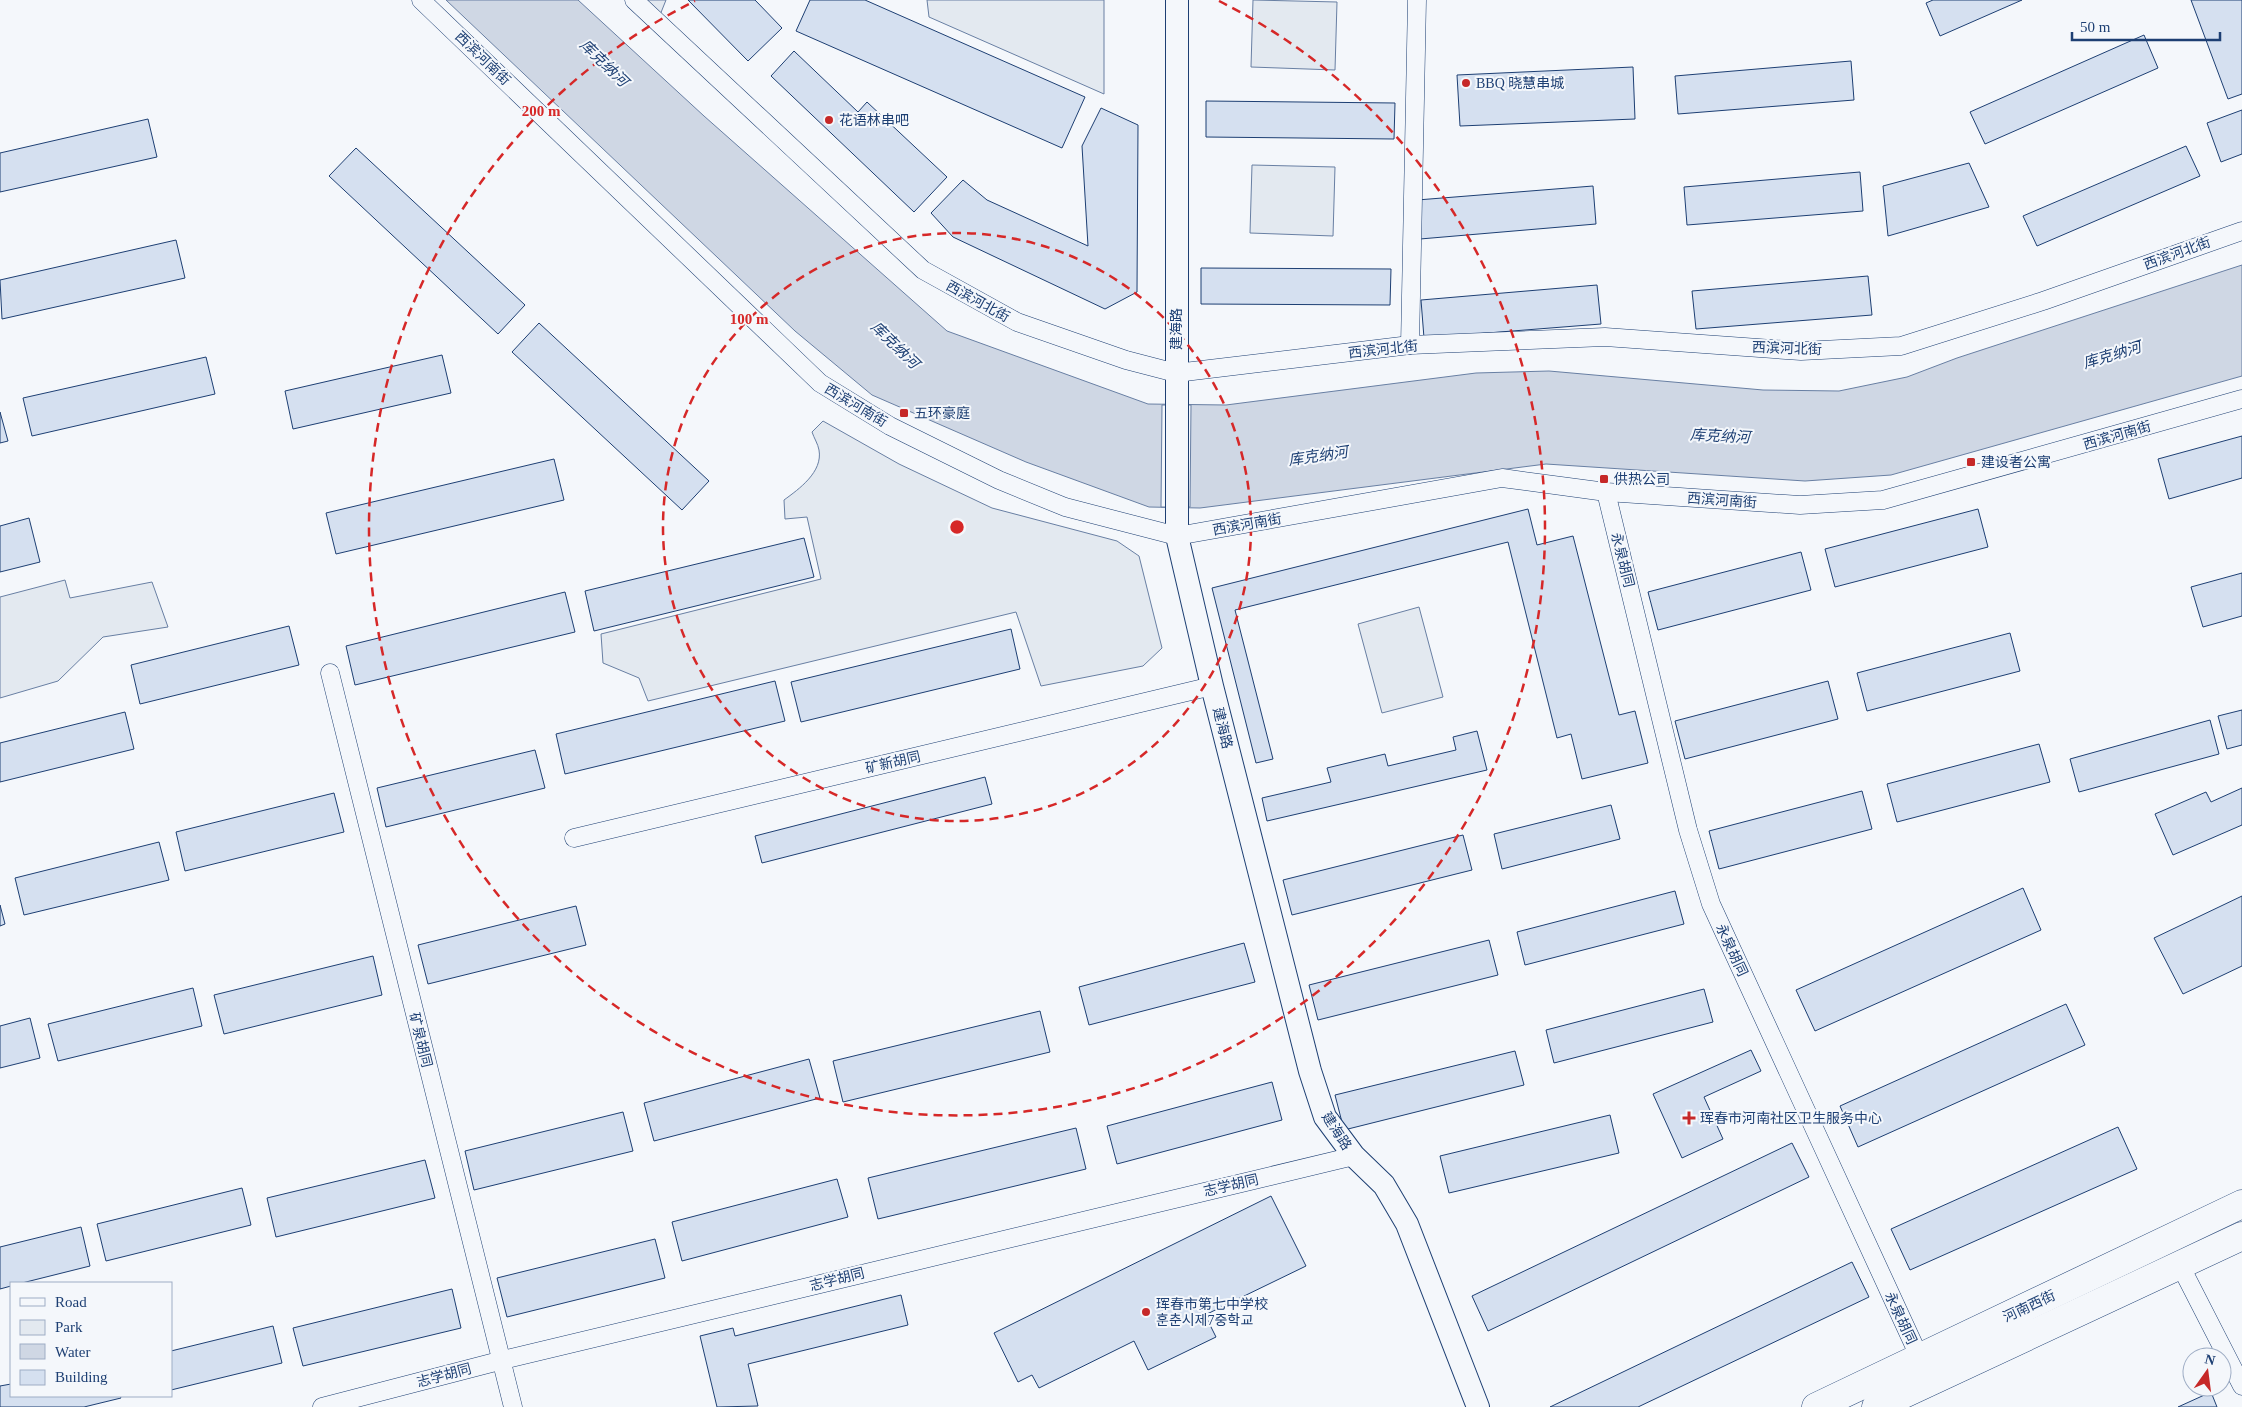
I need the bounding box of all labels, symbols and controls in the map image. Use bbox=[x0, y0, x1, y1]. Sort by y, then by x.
scale bar bbox=[2072, 10, 2220, 42]
text: 50 m bbox=[2080, 19, 2111, 35]
street label: 西滨河南街 bbox=[452, 29, 513, 88]
water label: 库克纳河 bbox=[577, 36, 633, 92]
place label: BBQ 晓慧串城 bbox=[1476, 76, 1564, 91]
marker: BBQ 晓慧串城 bbox=[1460, 77, 1472, 89]
text: 200 m bbox=[522, 103, 561, 119]
place label: 花语林串吧 bbox=[839, 113, 909, 128]
marker: 花语林串吧 bbox=[823, 114, 835, 126]
street label: 西滨河北街 bbox=[2141, 234, 2213, 272]
street label: 西滨河北街 bbox=[944, 277, 1012, 325]
street label: 建海路 bbox=[1169, 308, 1184, 350]
text: 100 m bbox=[730, 311, 769, 327]
water label: 库克纳河 bbox=[868, 318, 924, 374]
street label: 西滨河北街 bbox=[1347, 337, 1419, 361]
water label: 库克纳河 bbox=[2081, 338, 2146, 371]
street label: 西滨河北街 bbox=[1752, 339, 1822, 357]
street label: 西滨河南街 bbox=[822, 381, 890, 430]
place label: 五环豪庭 bbox=[914, 405, 970, 421]
marker: 五环豪庭 bbox=[898, 407, 910, 419]
street label: 西滨河南街 bbox=[2081, 419, 2153, 452]
water label: 库克纳河 bbox=[1690, 426, 1753, 446]
water label: 库克纳河 bbox=[1287, 443, 1352, 468]
place label: 建设者公寓 bbox=[1981, 454, 2051, 470]
marker: 建设者公寓 bbox=[1965, 456, 1977, 468]
place label: 供热公司 bbox=[1614, 471, 1670, 487]
marker: 供热公司 bbox=[1598, 473, 1610, 485]
street label: 西滨河南街 bbox=[1687, 491, 1757, 510]
street label: 西滨河南街 bbox=[1211, 511, 1283, 538]
centre of rings bbox=[948, 518, 966, 536]
street label: 永泉胡同 bbox=[1608, 531, 1638, 589]
street label: 建海路 bbox=[1210, 706, 1235, 750]
street label: 矿新胡同 bbox=[864, 749, 922, 776]
street label: 永泉胡同 bbox=[1713, 921, 1751, 979]
street label: 矿泉胡同 bbox=[406, 1011, 436, 1069]
street label: 建海路 bbox=[1319, 1110, 1354, 1153]
marker: 珲春市河南社区卫生服务中心 bbox=[1682, 1111, 1696, 1125]
place label: 珲春市河南社区卫生服务中心 bbox=[1700, 1111, 1882, 1126]
street label: 志学胡同 bbox=[1202, 1172, 1260, 1199]
street label: 志学胡同 bbox=[808, 1265, 866, 1294]
legend bbox=[10, 1282, 172, 1397]
street label: 河南西街 bbox=[2001, 1288, 2058, 1325]
street label: 永泉胡同 bbox=[1882, 1289, 1920, 1347]
text: Road bbox=[55, 1294, 87, 1310]
place label: 珲春市第七中学校 훈춘시제7중학교 bbox=[1156, 1296, 1268, 1328]
marker: 珲春市第七中学校 훈춘시제7중학교 bbox=[1140, 1306, 1152, 1318]
text: Park bbox=[55, 1319, 83, 1335]
text: Water bbox=[55, 1344, 90, 1360]
north arrow bbox=[2182, 1347, 2232, 1397]
text: N bbox=[2203, 1351, 2217, 1368]
street label: 志学胡同 bbox=[415, 1361, 473, 1390]
text: Building bbox=[55, 1369, 108, 1385]

